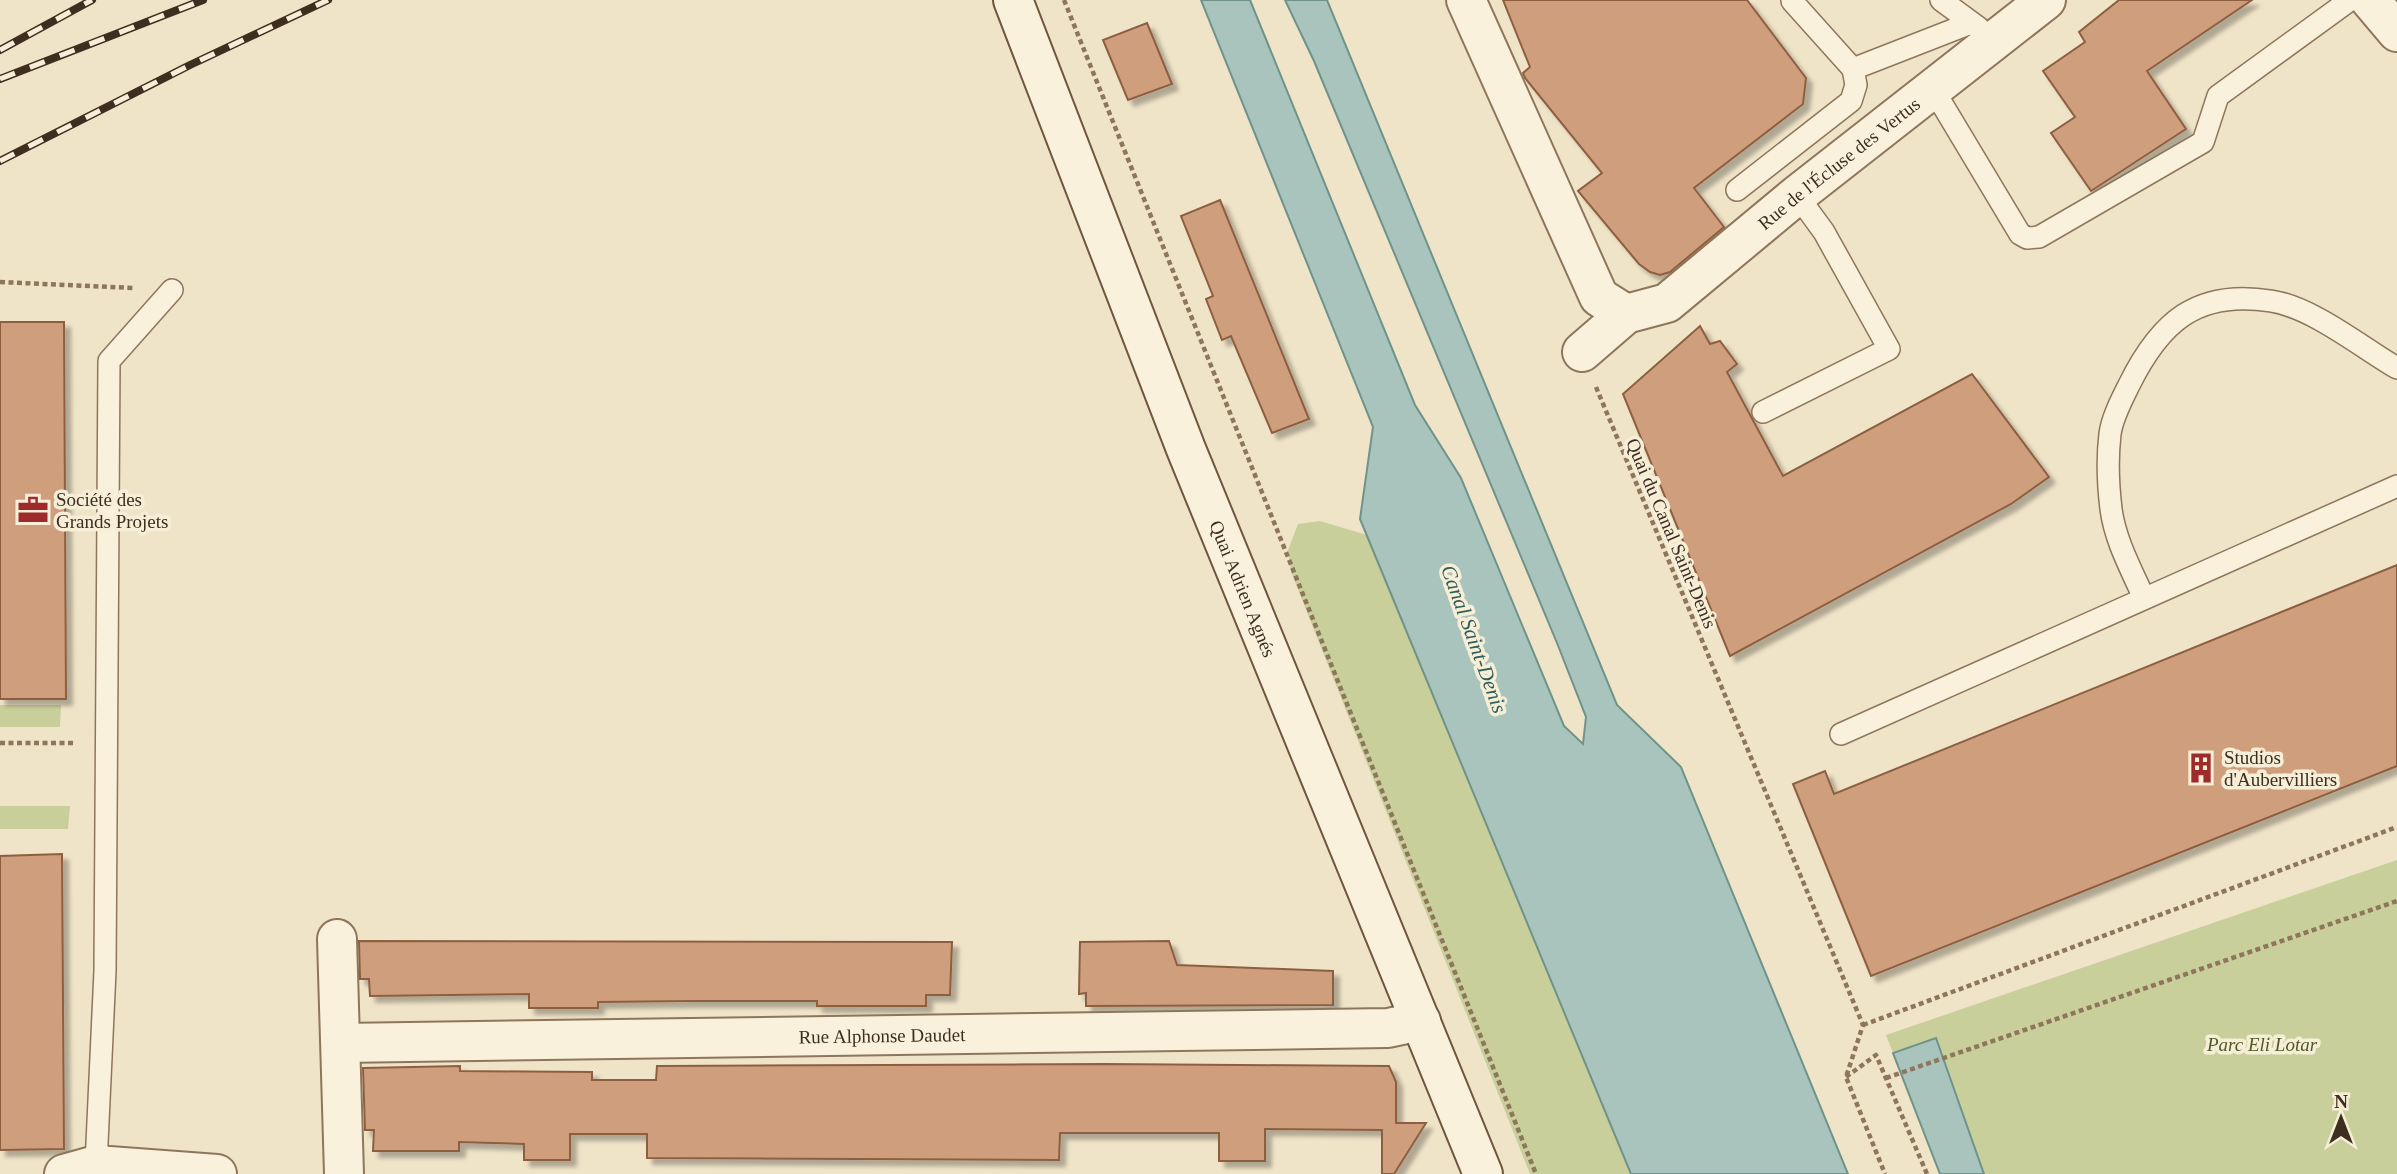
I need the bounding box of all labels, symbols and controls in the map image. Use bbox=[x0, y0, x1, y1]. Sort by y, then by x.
street label: Rue de l'Écluse des Vertus bbox=[1754, 93, 1924, 234]
street label: Quai du Canal Saint-Denis bbox=[1622, 435, 1721, 631]
place label: Société des Grands Projets bbox=[56, 489, 168, 532]
office icon: Société des Grands Projets bbox=[16, 493, 50, 527]
street label: Quai Adrien Agnés bbox=[1205, 517, 1280, 660]
water label: Canal Saint-Denis bbox=[1436, 562, 1512, 716]
place label: Studios d'Aubervilliers bbox=[2224, 747, 2337, 790]
building icon: Studios d'Aubervilliers bbox=[2184, 751, 2218, 785]
street label: Rue Alphonse Daudet bbox=[798, 1024, 966, 1047]
park label: Parc Eli Lotar bbox=[2206, 1034, 2318, 1055]
north arrow bbox=[2306, 1083, 2376, 1153]
text: N bbox=[2334, 1091, 2348, 1112]

